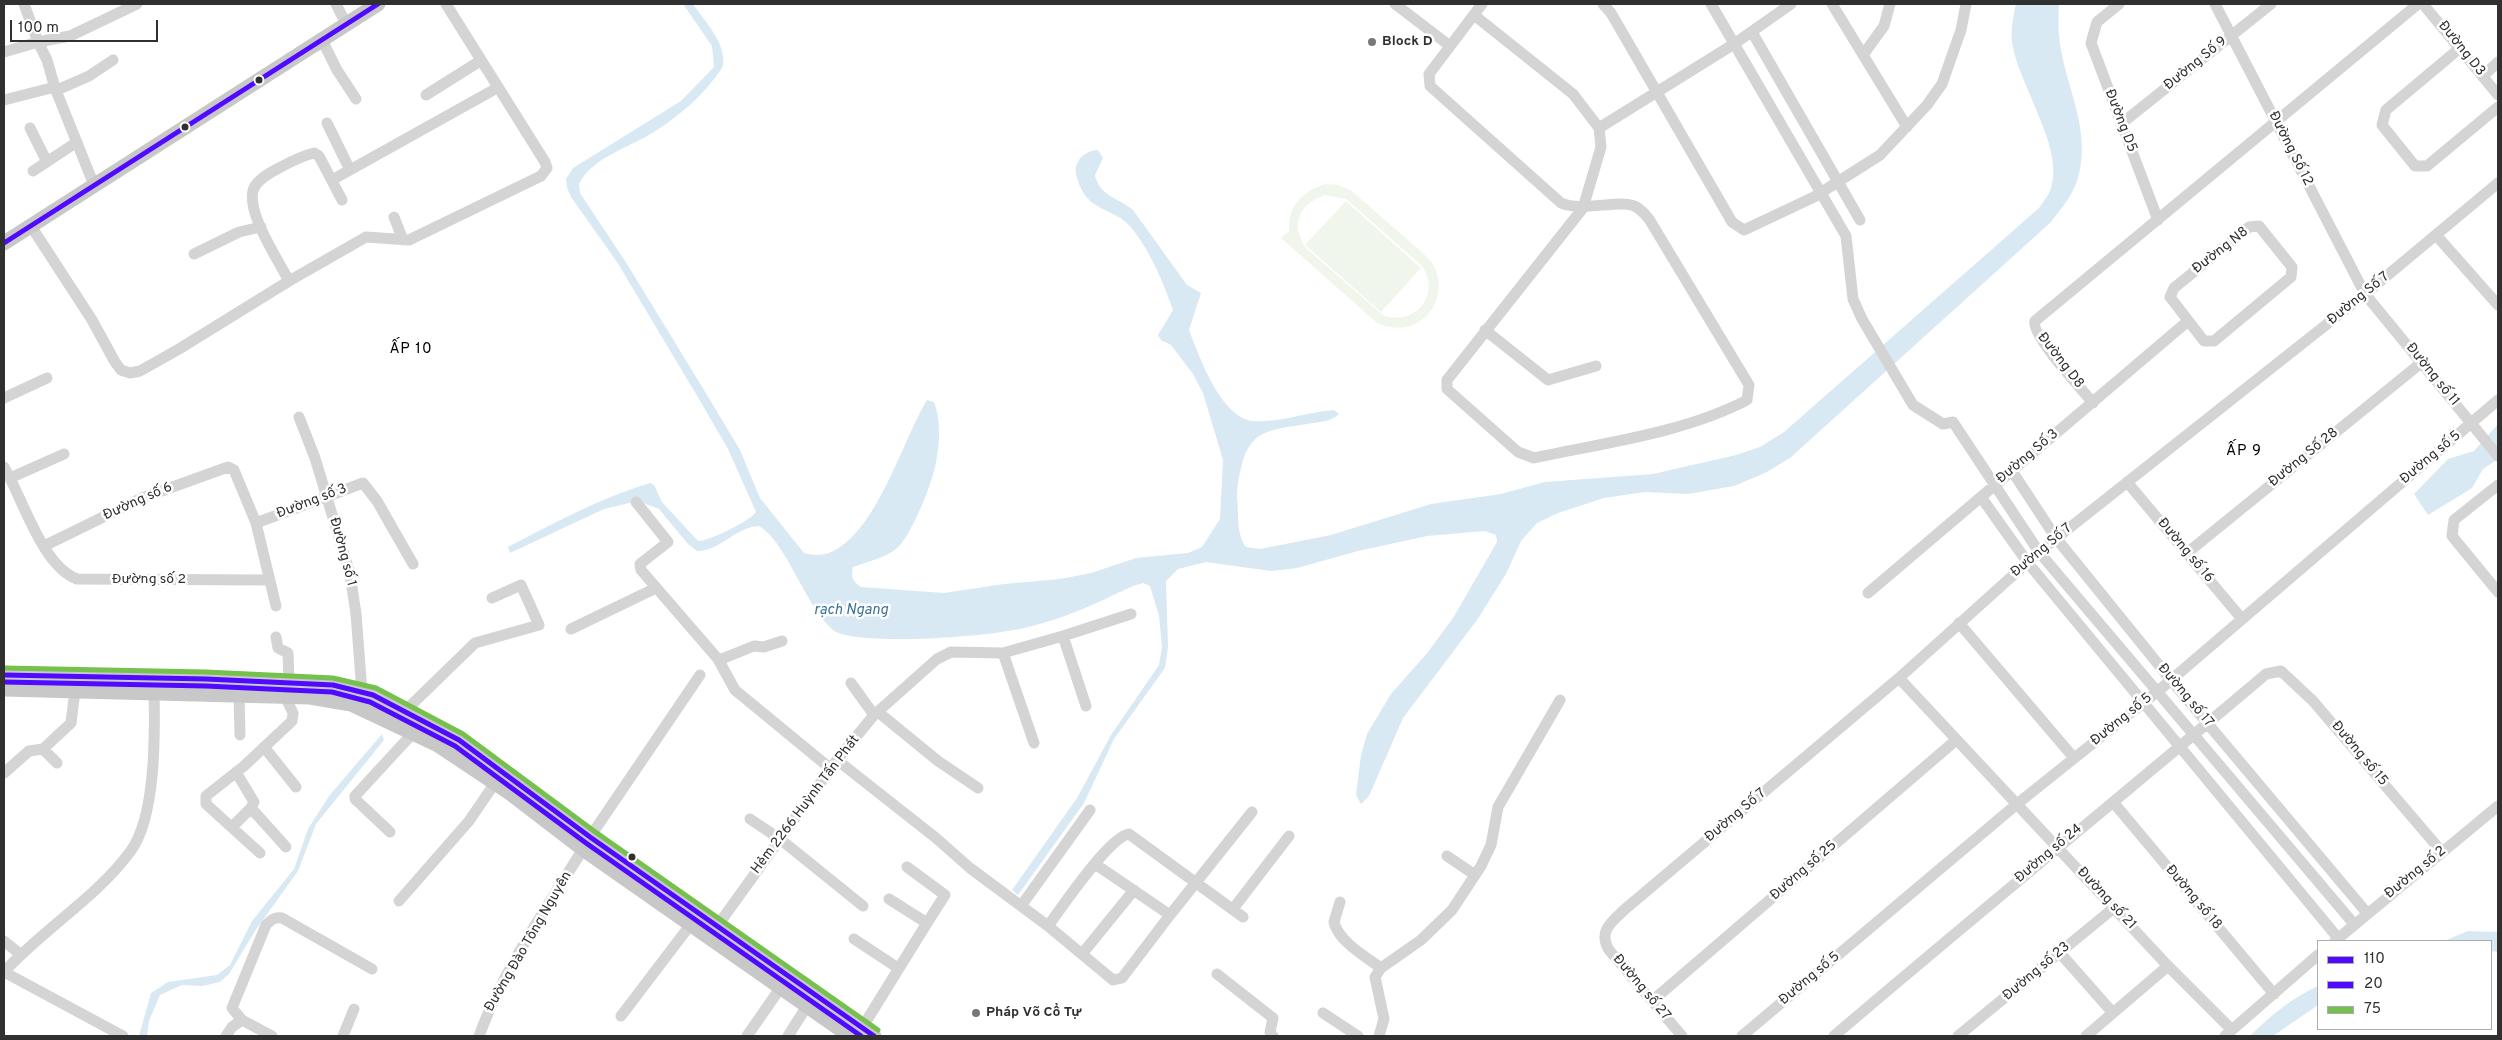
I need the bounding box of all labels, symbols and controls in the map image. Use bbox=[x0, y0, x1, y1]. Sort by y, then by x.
scale bar bbox=[12, 10, 160, 42]
street label: Đường D3 bbox=[2434, 18, 2488, 80]
text: 100 m bbox=[18, 19, 59, 38]
place label: Block D bbox=[1382, 34, 1433, 50]
street label: Đường Số 9 bbox=[2161, 34, 2231, 94]
marker: Block D bbox=[1366, 36, 1378, 48]
unlabelled marker bbox=[254, 75, 264, 85]
street label: Đường D5 bbox=[2100, 87, 2140, 155]
street label: Đường Số 12 bbox=[2264, 109, 2316, 189]
unlabelled marker bbox=[180, 122, 190, 132]
street label: Đường N8 bbox=[2190, 224, 2252, 278]
street label: Đường Số 7 bbox=[2325, 269, 2393, 329]
street label: Đường D8 bbox=[2033, 330, 2087, 392]
street label: Đường số 11 bbox=[2402, 340, 2462, 410]
district label: ẤP 10 bbox=[389, 341, 433, 359]
street label: Đường Số 28 bbox=[2266, 425, 2342, 491]
street label: Đường Số 3 bbox=[1994, 426, 2062, 488]
street label: Đường số 5 bbox=[2397, 428, 2465, 488]
district label: ẤP 9 bbox=[2226, 443, 2262, 461]
street label: Đường số 6 bbox=[101, 479, 175, 525]
street label: Đường số 3 bbox=[275, 481, 349, 523]
street label: Đường số 16 bbox=[2153, 515, 2217, 587]
street label: Đường số 1 bbox=[325, 516, 359, 588]
street label: Đường Số 7 bbox=[2008, 521, 2076, 581]
street label: Đường số 2 bbox=[112, 572, 186, 588]
water label: rạch Ngang bbox=[814, 602, 888, 620]
street label: Đường số 17 bbox=[2154, 661, 2216, 731]
street label: Đường số 5 bbox=[2088, 690, 2156, 750]
street label: Đường số 15 bbox=[2327, 718, 2391, 790]
street label: Hẻm 2266 Huỳnh Tấn Phát bbox=[748, 732, 864, 878]
street label: Đường Số 7 bbox=[1702, 786, 1770, 846]
street label: Đường số 24 bbox=[2012, 821, 2086, 887]
street label: Đường số 25 bbox=[1767, 838, 1841, 904]
street label: Đường số 2 bbox=[2382, 843, 2450, 903]
unlabelled marker bbox=[627, 852, 637, 862]
street label: Đường số 18 bbox=[2161, 862, 2225, 934]
street label: Đường số 21 bbox=[2073, 864, 2139, 934]
street label: Đường Đào Tông Nguyên bbox=[482, 869, 576, 1015]
street label: Đường số 23 bbox=[2000, 939, 2074, 1005]
legend bbox=[2317, 940, 2492, 1030]
street label: Đường số 5 bbox=[1776, 949, 1844, 1009]
text: 110 bbox=[2364, 950, 2385, 969]
street label: Đường số 27 bbox=[1609, 952, 1673, 1024]
text: 20 bbox=[2364, 975, 2383, 994]
text: 75 bbox=[2364, 1000, 2381, 1019]
place label: Pháp Võ Cổ Tự bbox=[986, 1005, 1082, 1021]
marker: Pháp Võ Cổ Tự bbox=[970, 1007, 982, 1019]

